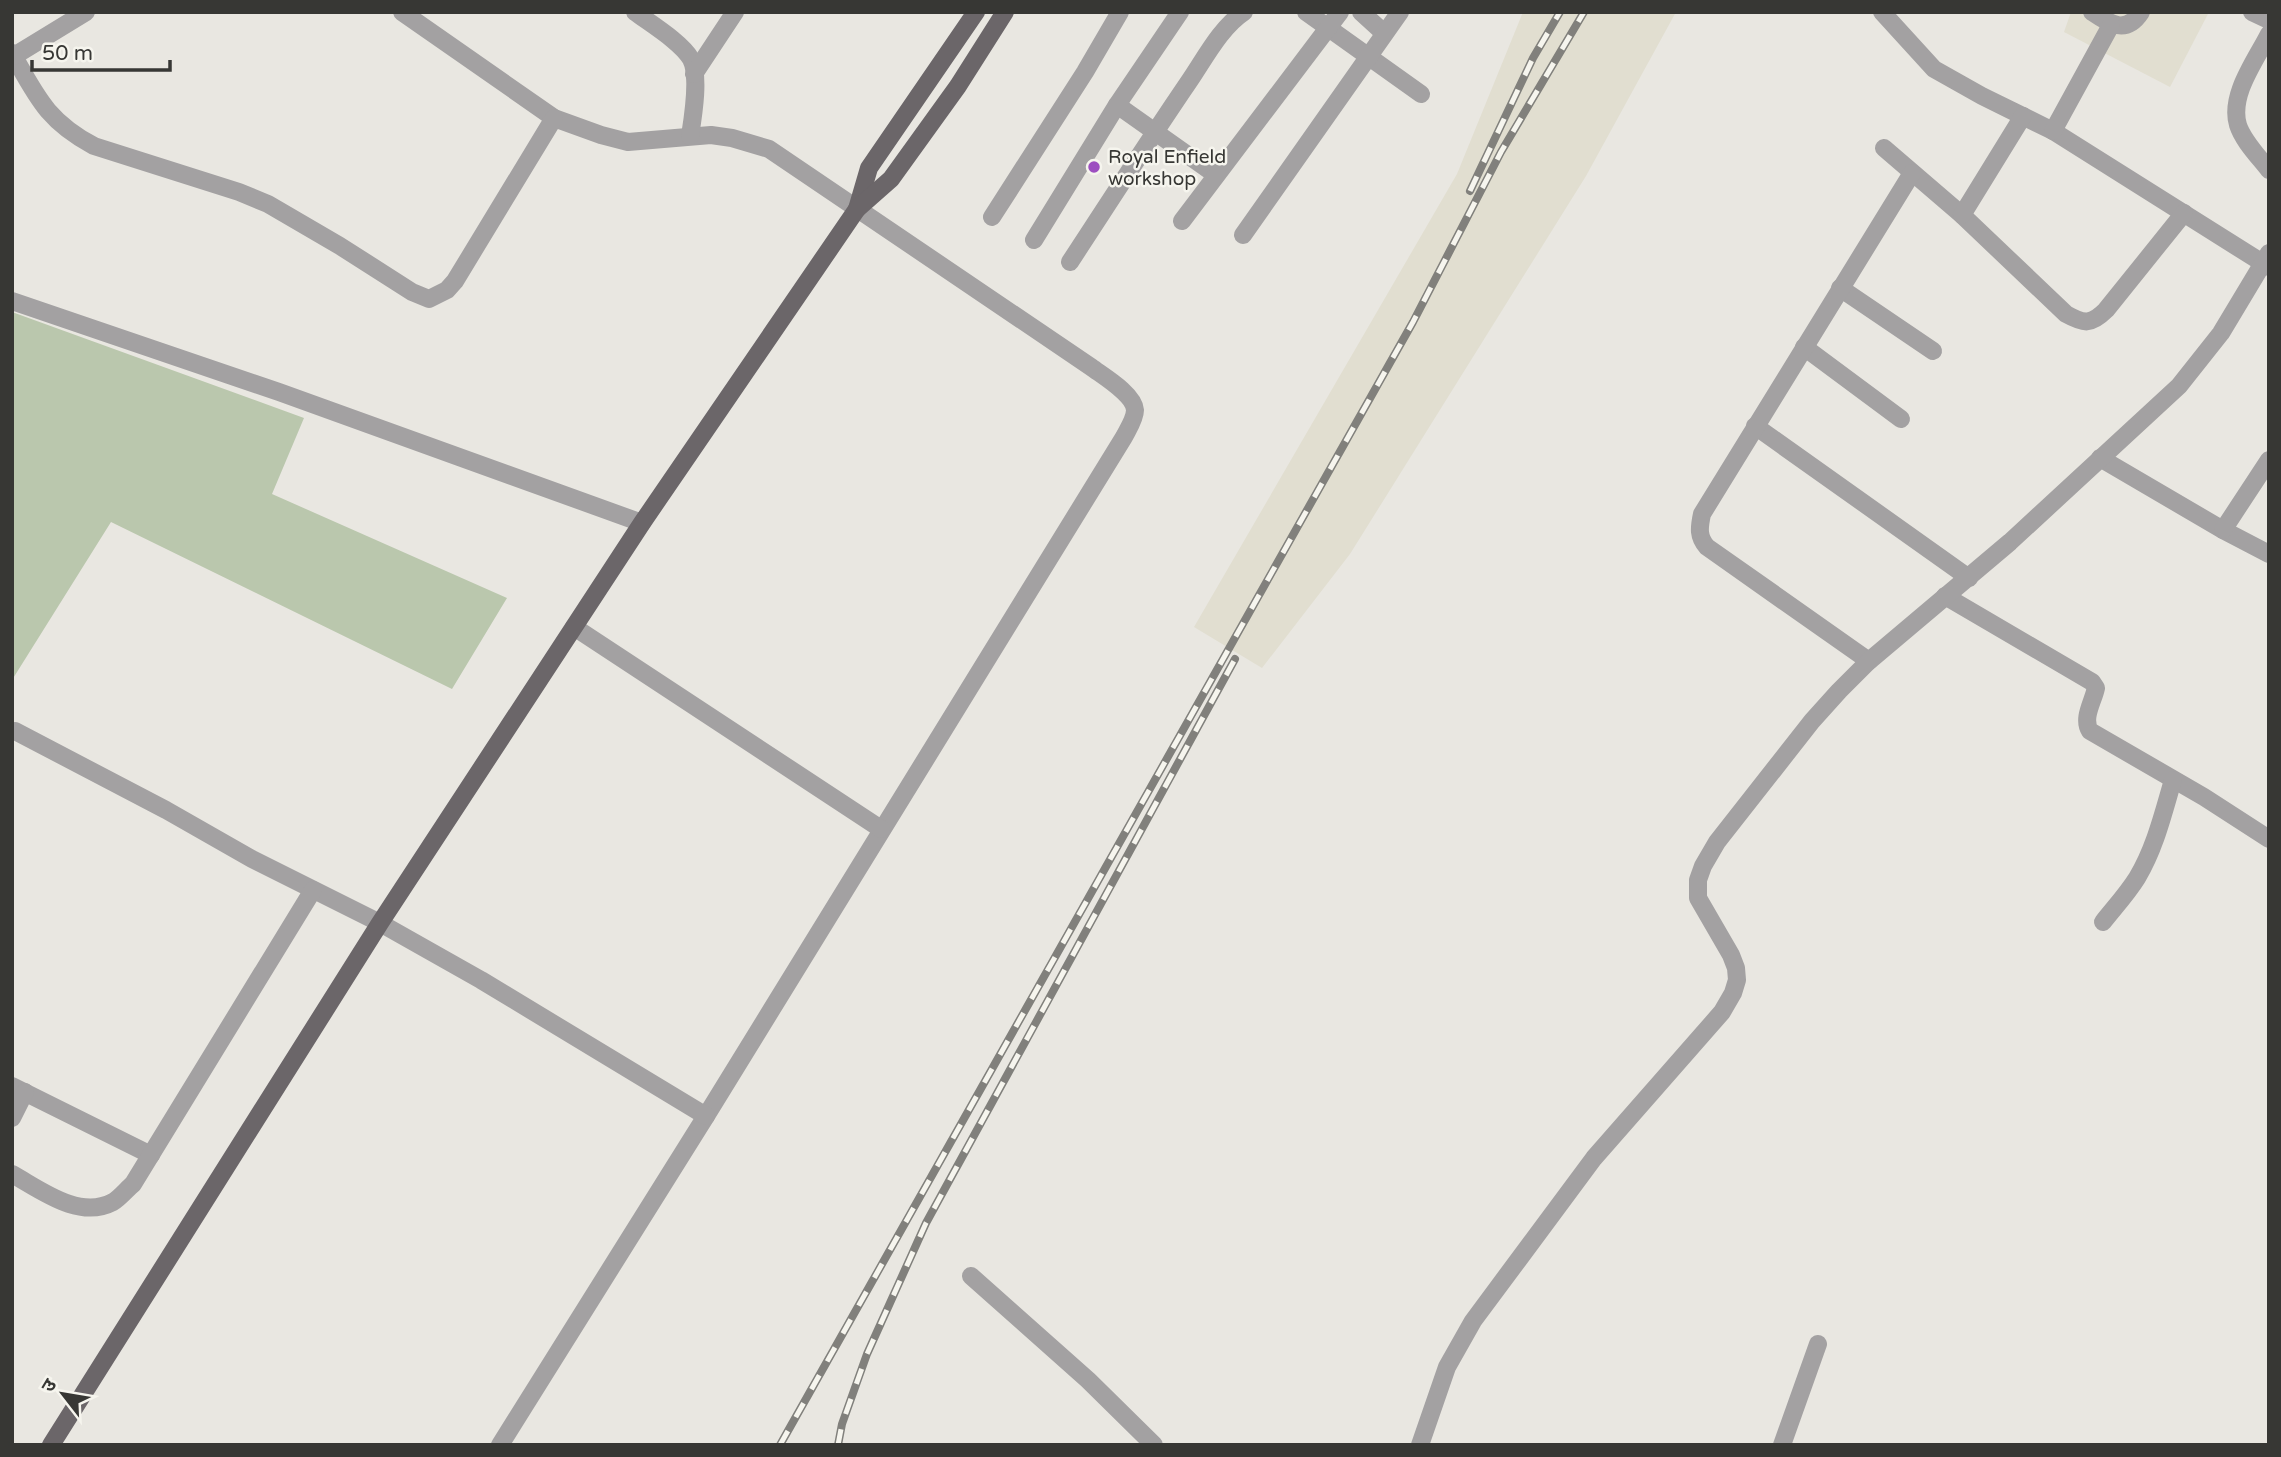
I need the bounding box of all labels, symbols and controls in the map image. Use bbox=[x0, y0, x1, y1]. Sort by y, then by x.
scale bar bbox=[32, 28, 170, 72]
text: 50 m bbox=[42, 41, 93, 66]
place label: Royal Enfield workshop bbox=[1108, 146, 1226, 190]
marker: Royal Enfield workshop bbox=[1086, 159, 1102, 175]
north arrow bbox=[28, 1359, 98, 1429]
text: उ bbox=[37, 1375, 62, 1396]

